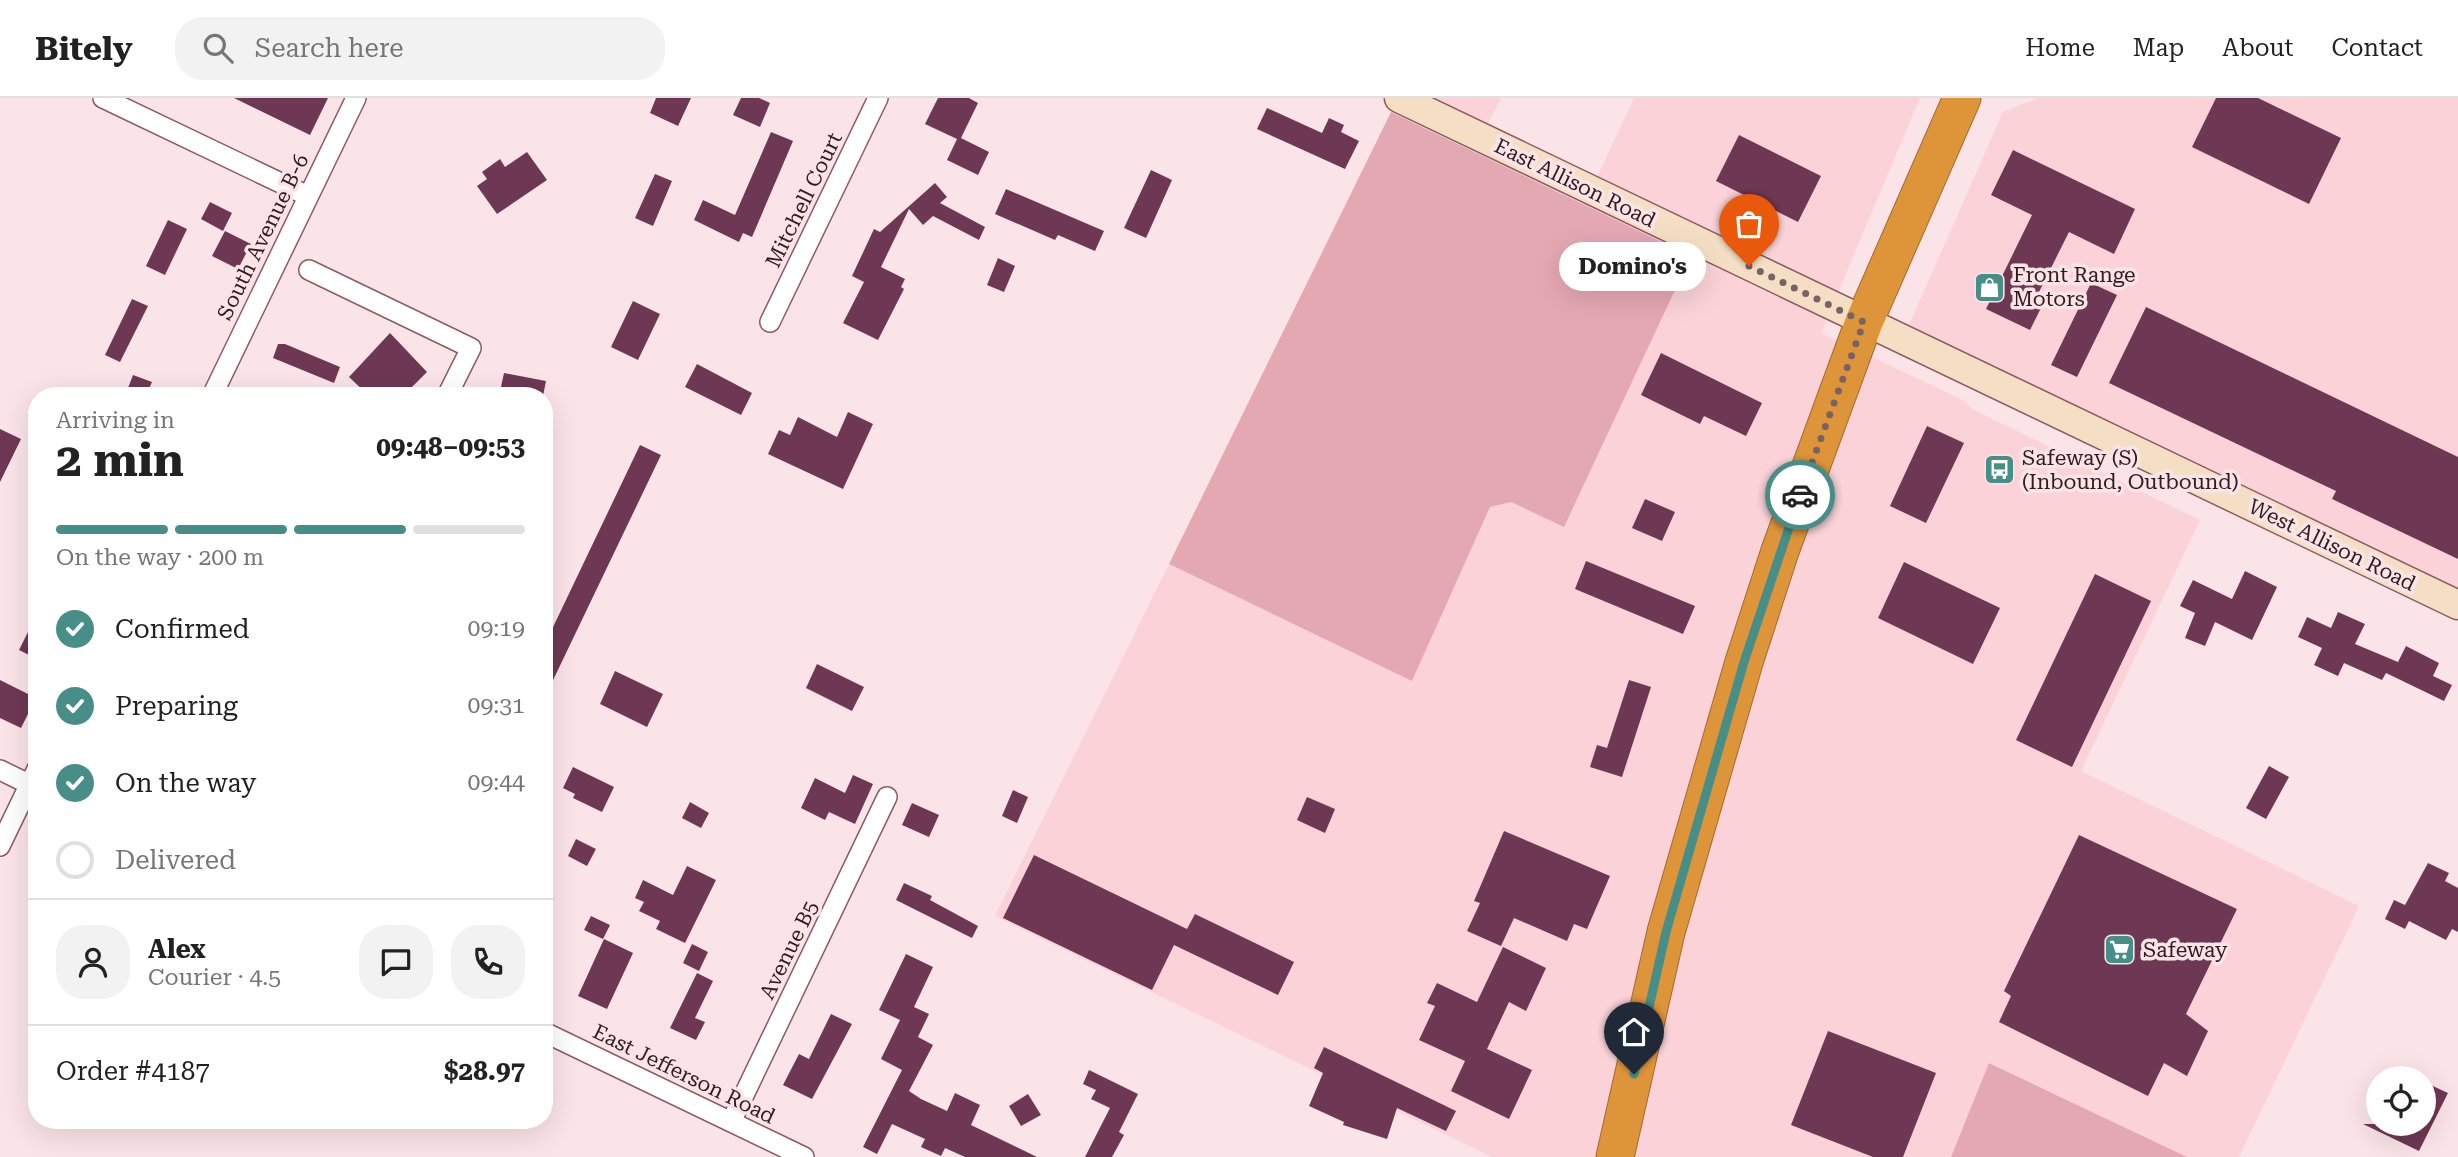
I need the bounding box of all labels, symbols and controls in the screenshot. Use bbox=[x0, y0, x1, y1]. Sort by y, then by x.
search box bbox=[175, 17, 665, 80]
text: Bitely bbox=[35, 29, 133, 68]
icon: search bbox=[199, 29, 237, 67]
text: Search here bbox=[255, 33, 404, 63]
text: Home bbox=[2025, 34, 2095, 62]
text: Map bbox=[2133, 34, 2184, 62]
text: About bbox=[2222, 34, 2293, 62]
text: Contact bbox=[2331, 34, 2423, 62]
street label: Mitchell Court bbox=[761, 128, 847, 271]
street label: East Allison Road bbox=[1491, 134, 1660, 233]
street label: South Avenue B-6 bbox=[212, 150, 314, 324]
pin bbox=[1719, 194, 1779, 266]
icon: bag bbox=[1730, 205, 1768, 243]
callout: Domino's bbox=[1560, 242, 1707, 290]
text: Domino's bbox=[1578, 253, 1687, 280]
place label: Front Range Motors bbox=[2013, 263, 2136, 311]
shop icon: Front Range Motors bbox=[1973, 270, 2007, 304]
text: Arriving in bbox=[56, 407, 175, 434]
text: 09:48–09:53 bbox=[376, 432, 525, 462]
text: 2 min bbox=[56, 433, 184, 487]
place label: Safeway (S) (Inbound, Outbound) bbox=[2022, 446, 2239, 494]
bus stop icon: Safeway (S) (Inbound, Outbound) bbox=[1982, 453, 2016, 487]
courier bbox=[1765, 460, 1835, 530]
icon: car bbox=[1781, 476, 1819, 514]
street label: West Allison Road bbox=[2244, 494, 2420, 596]
text: On the way · 200 m bbox=[56, 544, 264, 571]
icon: check bbox=[56, 610, 94, 648]
text: Confirmed bbox=[115, 614, 250, 644]
text: 09:19 bbox=[468, 615, 525, 642]
icon: check bbox=[56, 687, 94, 725]
text: Preparing bbox=[115, 691, 238, 721]
text: 09:31 bbox=[468, 692, 525, 719]
icon: check bbox=[56, 764, 94, 802]
text: On the way bbox=[115, 768, 256, 798]
text: 09:44 bbox=[468, 769, 525, 796]
text: Delivered bbox=[115, 845, 236, 875]
street label: Avenue B5 bbox=[755, 897, 823, 1003]
button: person bbox=[56, 925, 130, 999]
button: chat bbox=[359, 925, 433, 999]
button: phone bbox=[451, 925, 525, 999]
supermarket icon: Safeway bbox=[2103, 933, 2137, 967]
text: Alex bbox=[148, 934, 206, 964]
place label: Safeway bbox=[2143, 938, 2228, 962]
text: Courier · 4.5 bbox=[148, 964, 281, 991]
pin bbox=[1604, 1002, 1664, 1074]
icon: home bbox=[1615, 1013, 1653, 1051]
street label: East Jefferson Road bbox=[589, 1019, 779, 1129]
text: Order #4187 bbox=[56, 1056, 210, 1086]
text: $28.97 bbox=[444, 1056, 525, 1086]
map controls bbox=[2366, 1066, 2436, 1136]
button: locate bbox=[2366, 1066, 2436, 1136]

